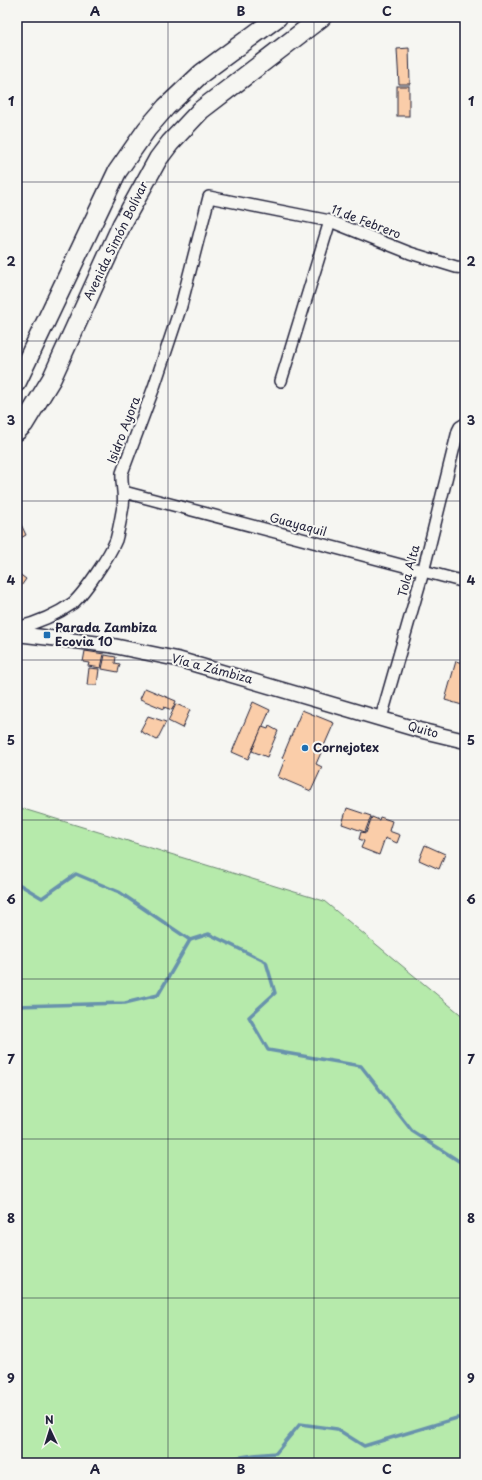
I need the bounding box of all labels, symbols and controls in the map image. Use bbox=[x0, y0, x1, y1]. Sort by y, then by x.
text: A bbox=[90, 1, 100, 20]
text: B bbox=[237, 1, 246, 20]
text: C bbox=[382, 1, 392, 20]
text: 1 bbox=[8, 91, 14, 110]
text: 1 bbox=[468, 91, 474, 110]
street label: Avenida Simón Bolívar bbox=[78, 178, 152, 303]
street label: 11 de Febrero bbox=[329, 200, 404, 243]
text: 2 bbox=[6, 251, 16, 270]
text: 2 bbox=[466, 251, 476, 270]
street label: Isidro Ayora bbox=[102, 393, 144, 466]
text: 3 bbox=[7, 410, 16, 429]
text: 3 bbox=[467, 410, 476, 429]
street label: Guayaquil bbox=[268, 508, 329, 540]
street label: Tola Alta bbox=[392, 542, 424, 599]
text: 4 bbox=[7, 570, 16, 589]
text: 4 bbox=[467, 570, 476, 589]
place label: Parada Zambiza Ecovia 10 bbox=[55, 618, 158, 650]
marker: Parada Zambiza Ecovia 10 bbox=[42, 630, 52, 640]
street label: Vía a Zámbiza bbox=[170, 649, 255, 688]
street label: Quito bbox=[406, 716, 441, 742]
text: 5 bbox=[7, 730, 15, 749]
text: 5 bbox=[467, 730, 475, 749]
place label: Cornejotex bbox=[313, 738, 379, 756]
marker: Cornejotex bbox=[300, 743, 310, 753]
text: 6 bbox=[6, 889, 16, 908]
text: 6 bbox=[466, 889, 476, 908]
text: 7 bbox=[7, 1049, 15, 1068]
text: 7 bbox=[467, 1049, 475, 1068]
text: 8 bbox=[7, 1208, 15, 1227]
text: 8 bbox=[467, 1208, 475, 1227]
text: 9 bbox=[7, 1368, 15, 1387]
text: 9 bbox=[467, 1368, 475, 1387]
north arrow bbox=[30, 1410, 70, 1450]
text: N bbox=[44, 1411, 54, 1428]
text: A bbox=[90, 1459, 100, 1478]
text: B bbox=[237, 1459, 246, 1478]
text: C bbox=[382, 1459, 392, 1478]

